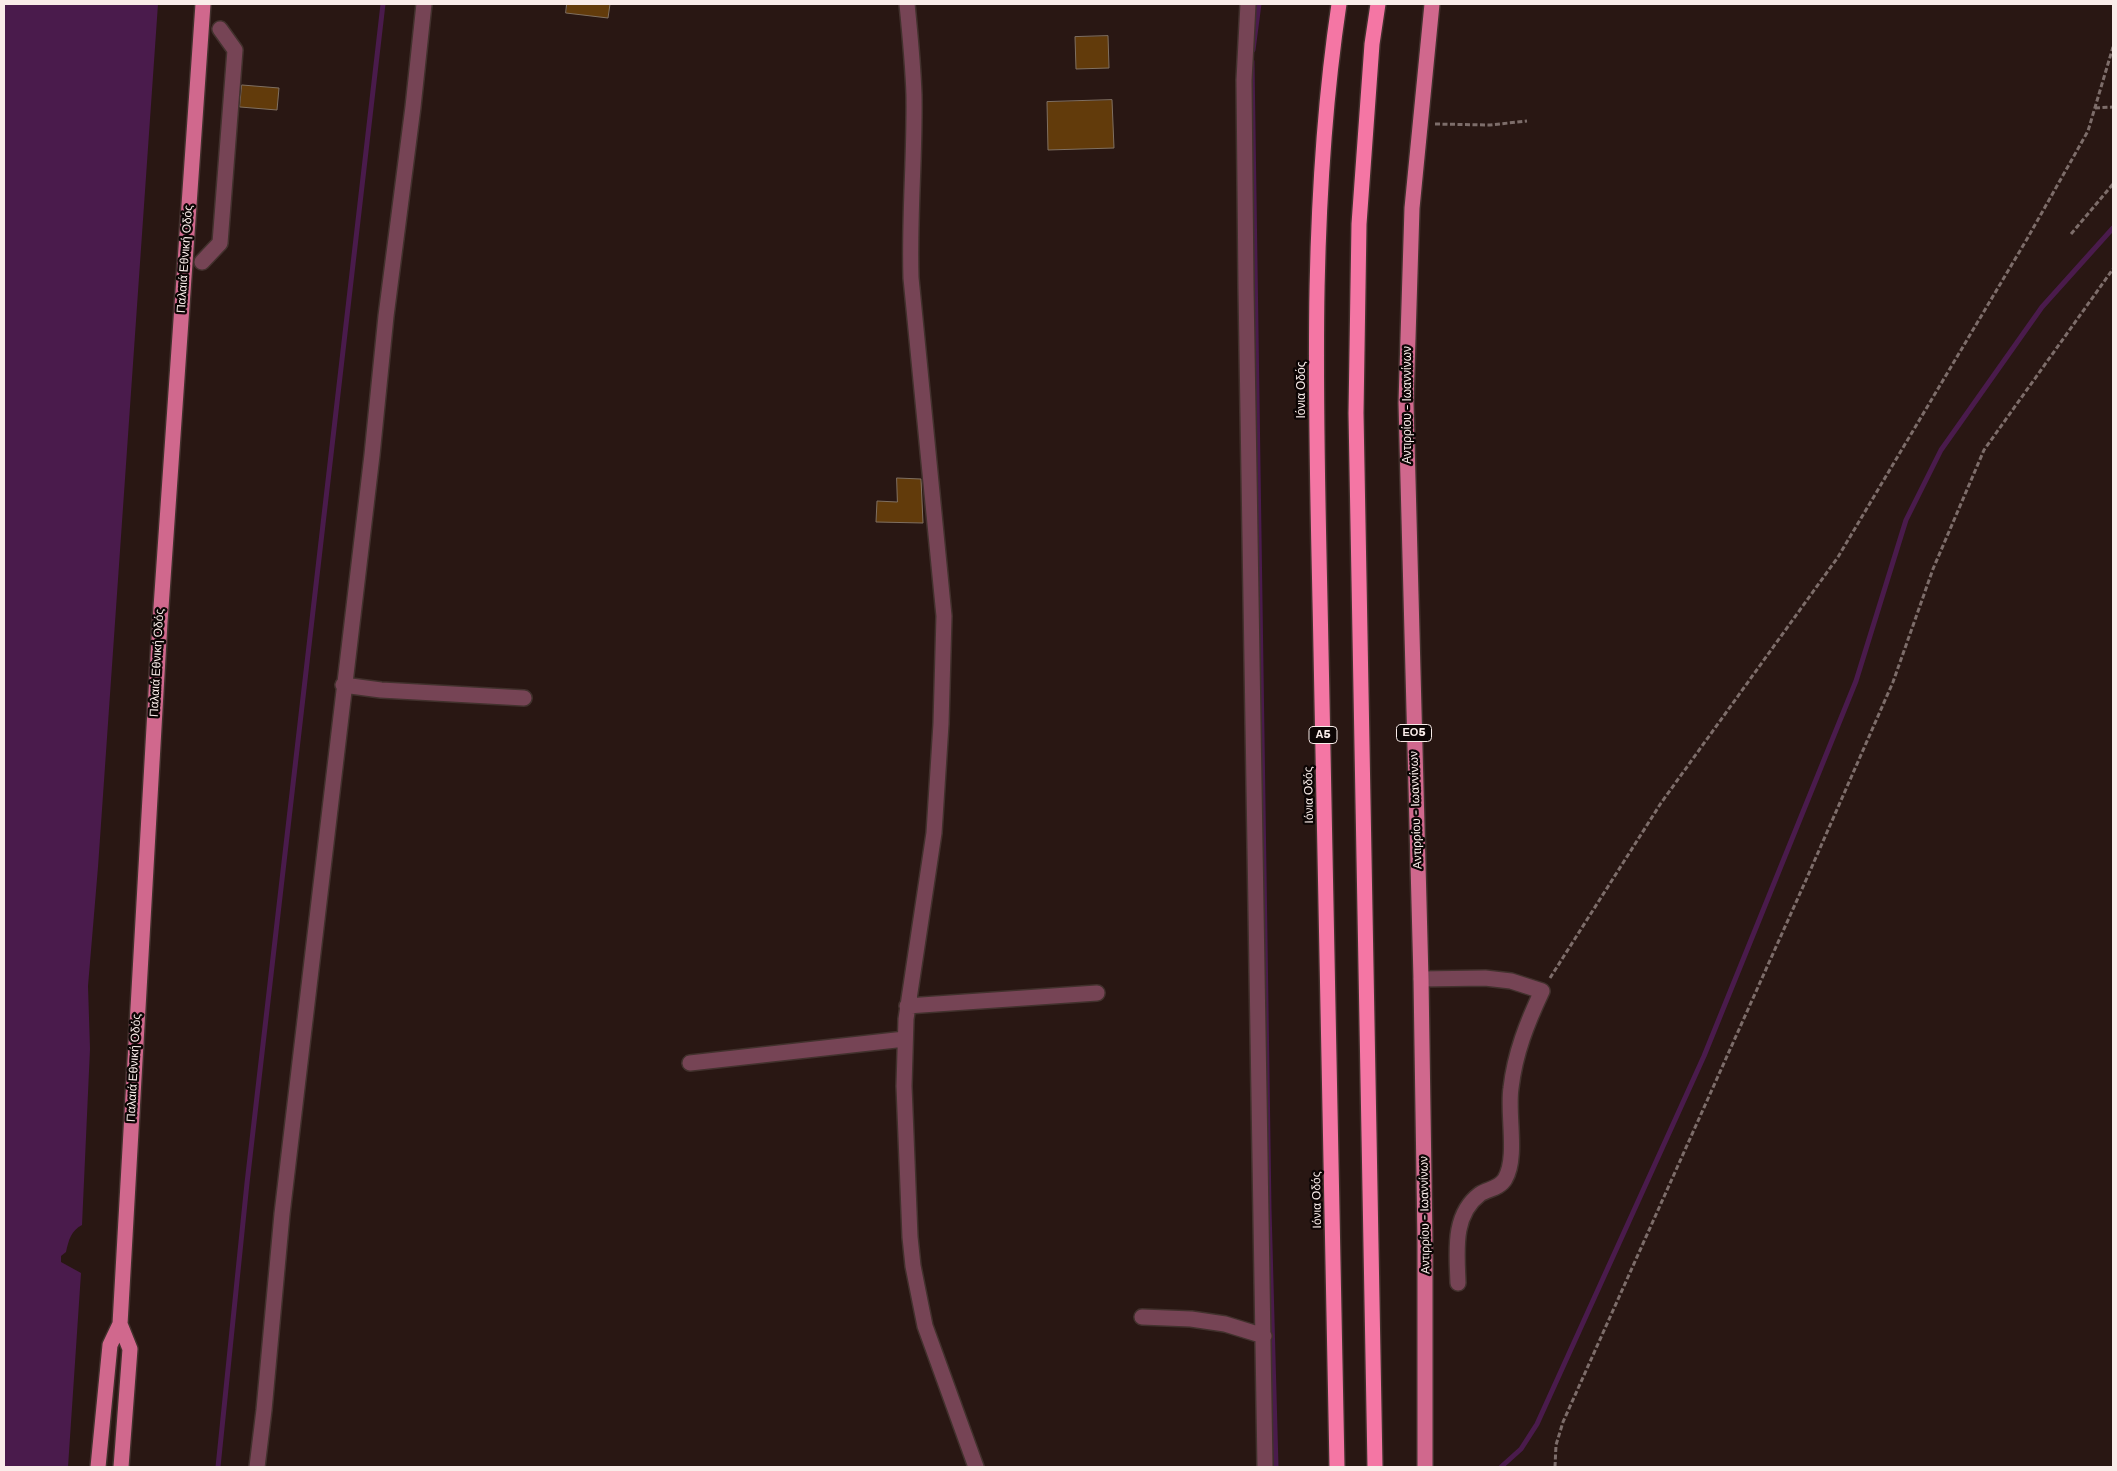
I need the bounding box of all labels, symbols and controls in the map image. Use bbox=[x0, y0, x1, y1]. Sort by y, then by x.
street label: Παλαιά Εθνική Οδός bbox=[174, 204, 196, 314]
street label: Αντιρρίου - Ιωαννίνων bbox=[1401, 346, 1415, 464]
street label: Ιόνια Οδός bbox=[1295, 361, 1309, 419]
street label: Παλαιά Εθνική Οδός bbox=[147, 609, 167, 717]
road number: ΕΟ5 bbox=[1396, 724, 1432, 741]
road number: Α5 bbox=[1309, 726, 1337, 744]
street label: Αντιρρίου - Ιωαννίνων bbox=[1407, 751, 1425, 869]
street label: Ιόνια Οδός bbox=[1301, 766, 1317, 824]
street label: Παλαιά Εθνική Οδός bbox=[124, 1014, 144, 1122]
street label: Αντιρρίου - Ιωαννίνων bbox=[1417, 1156, 1433, 1274]
street label: Ιόνια Οδός bbox=[1309, 1171, 1325, 1229]

